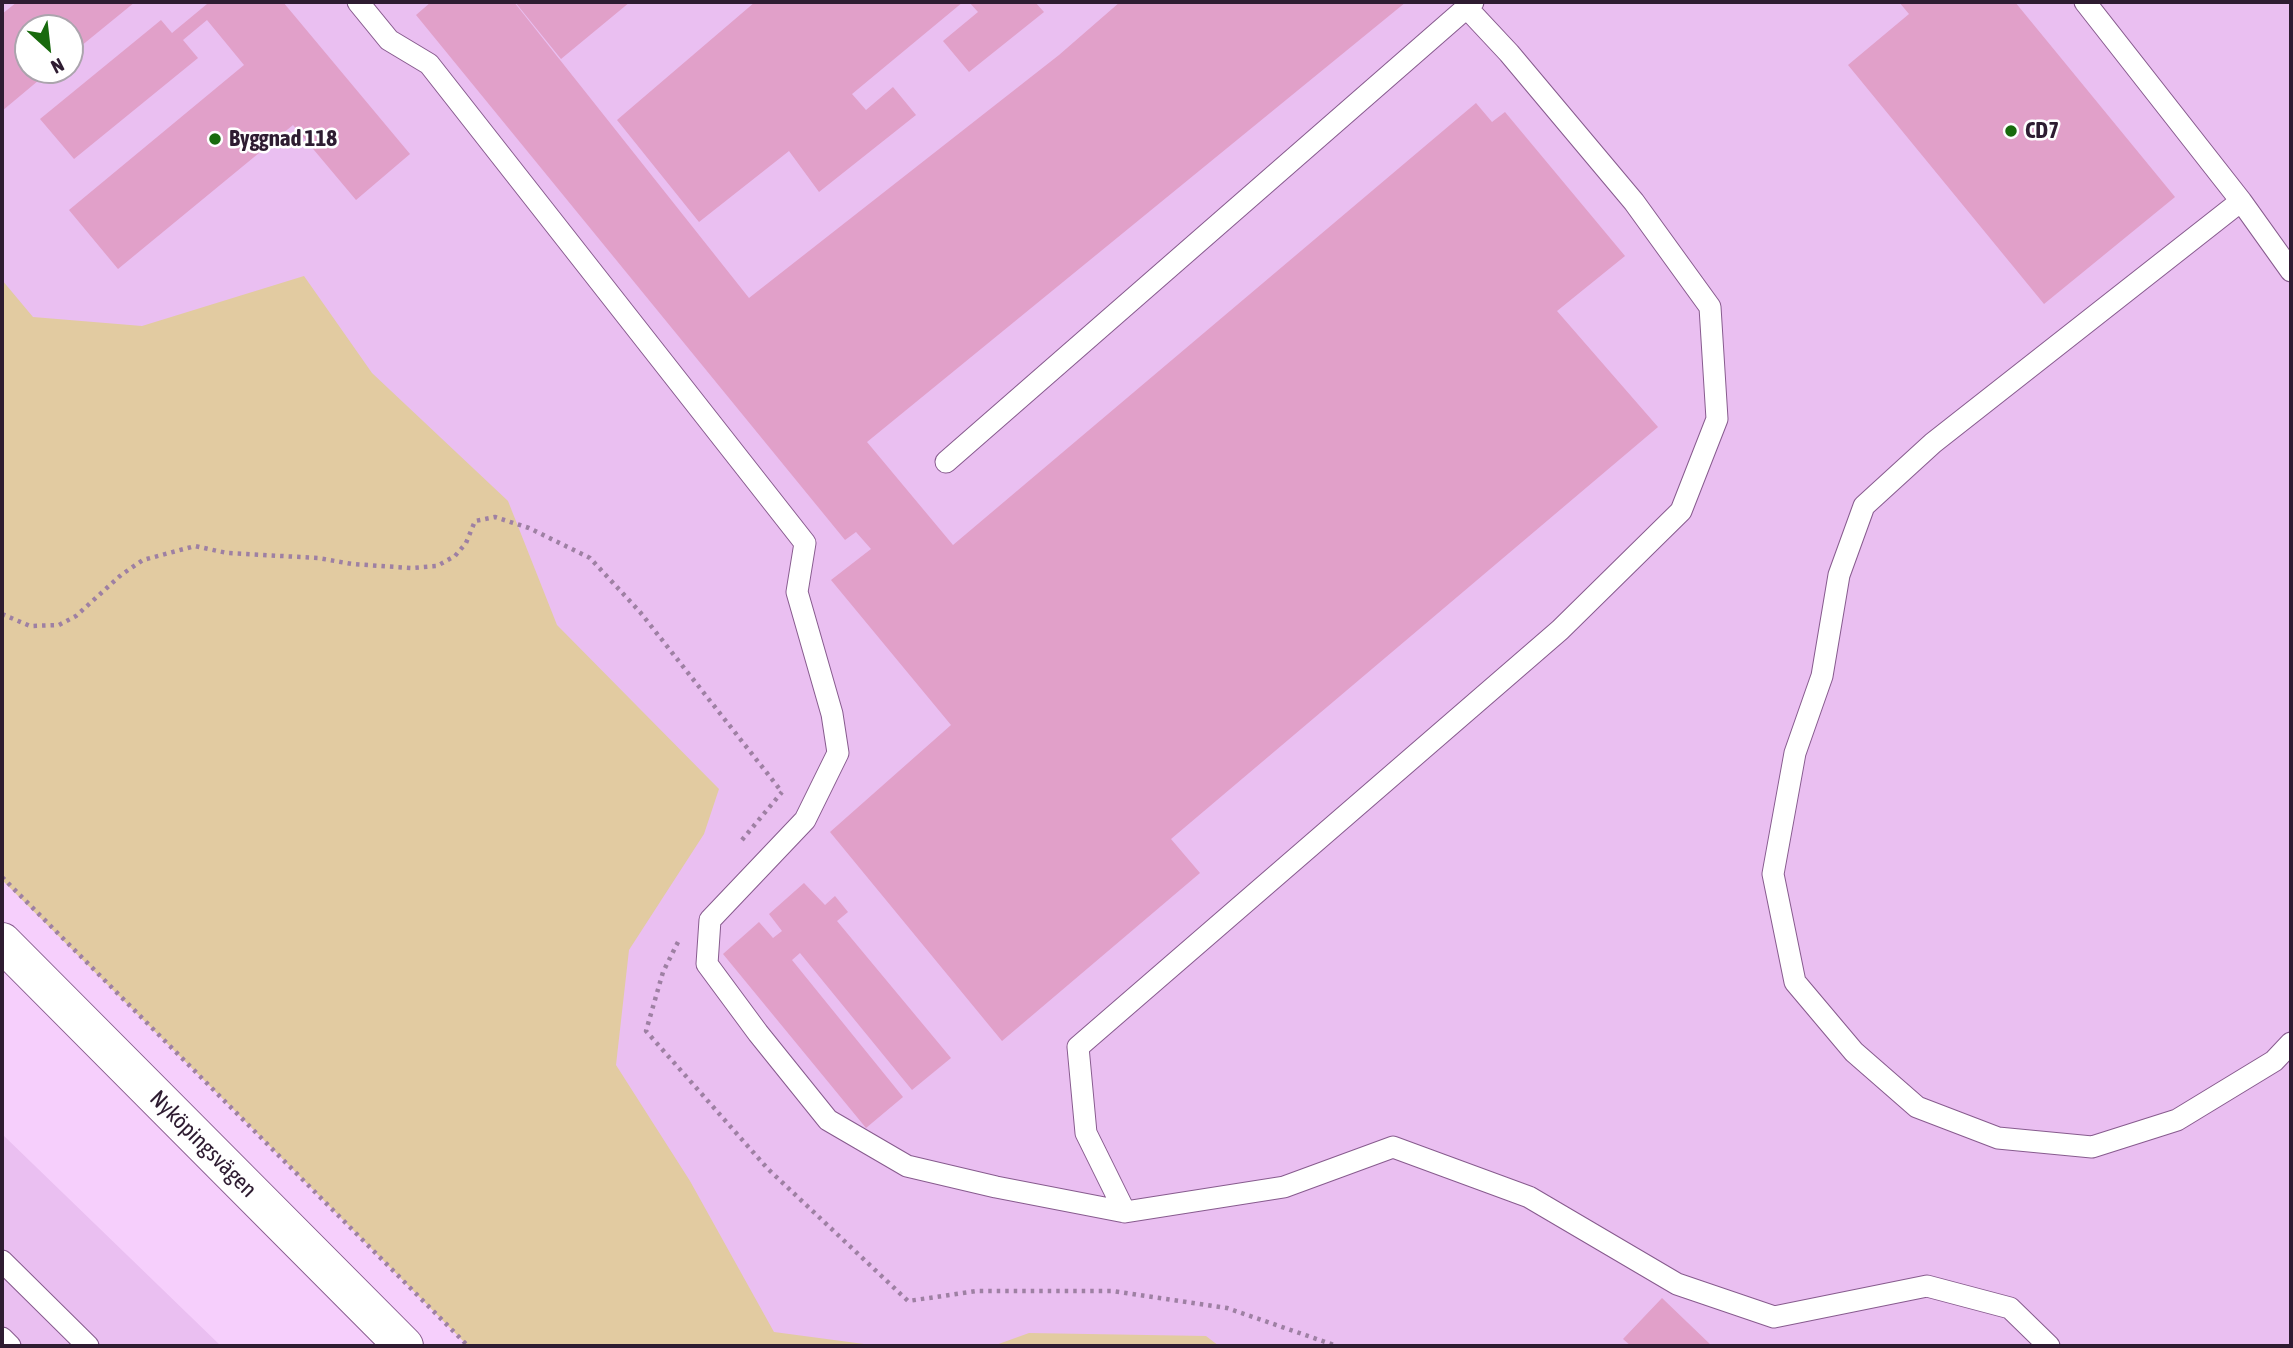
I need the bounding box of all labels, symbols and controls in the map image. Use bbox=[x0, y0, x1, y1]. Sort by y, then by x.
north arrow bbox=[14, 14, 84, 84]
text: N bbox=[48, 54, 68, 78]
place label: CD7 bbox=[2025, 117, 2059, 145]
marker: CD7 bbox=[2003, 123, 2019, 139]
place label: Byggnad 118 bbox=[229, 125, 337, 153]
marker: Byggnad 118 bbox=[207, 131, 223, 147]
street label: Nyköpingsvägen bbox=[144, 1085, 262, 1203]

